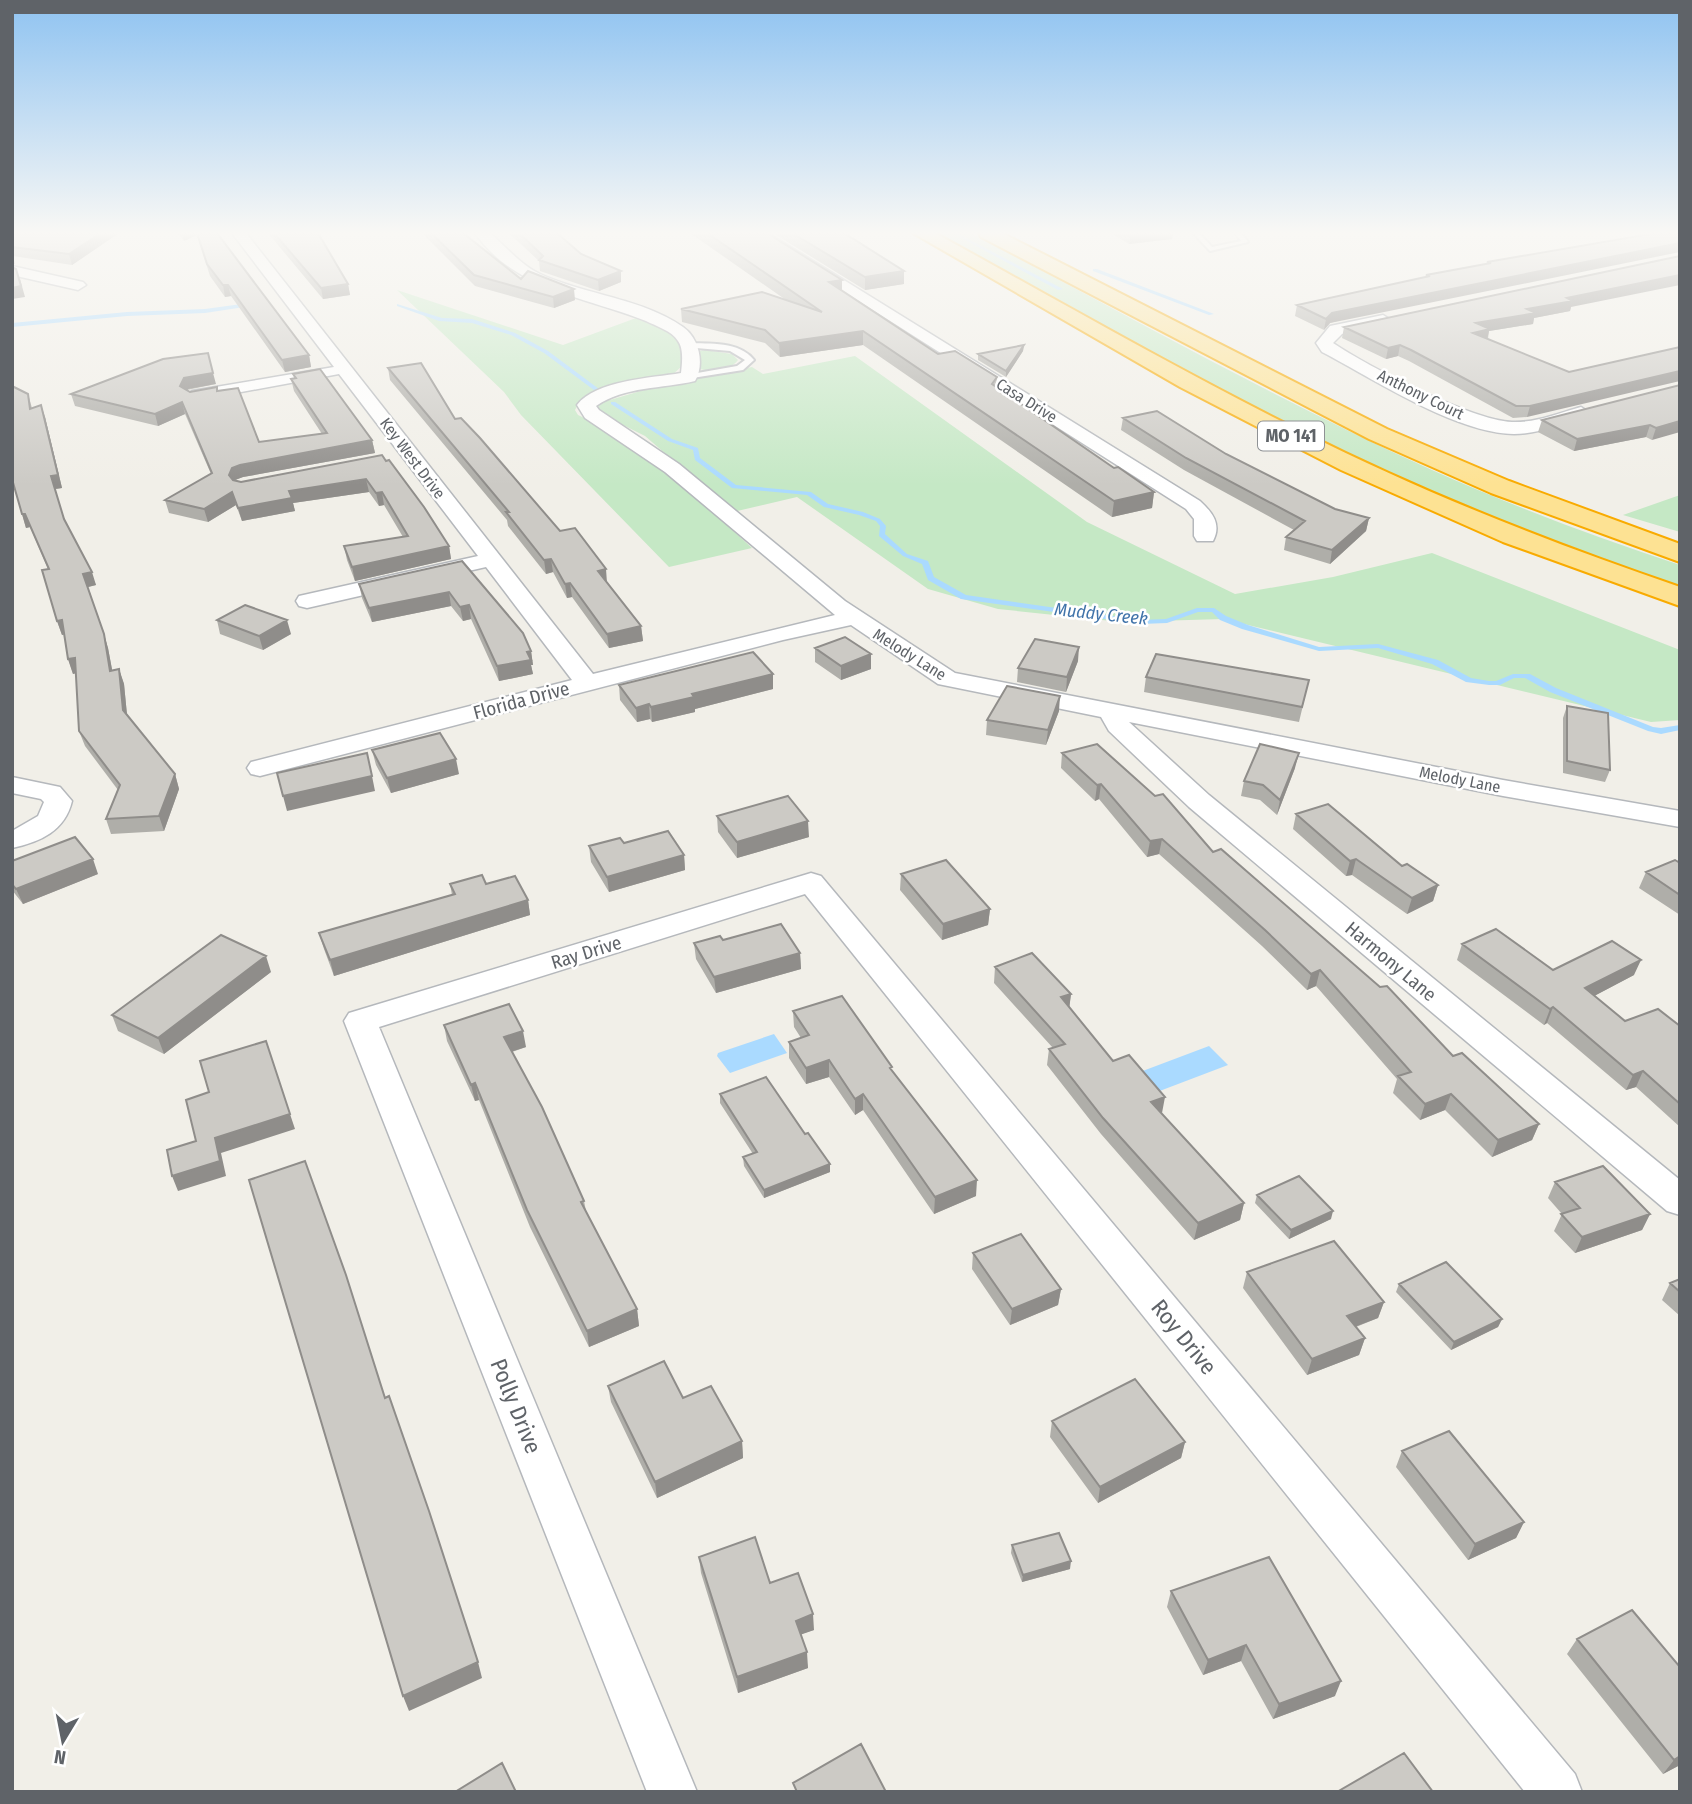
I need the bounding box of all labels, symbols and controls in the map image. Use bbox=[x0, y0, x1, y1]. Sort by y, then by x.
street label: Anthony Court bbox=[1375, 365, 1468, 424]
street label: Casa Drive bbox=[993, 374, 1061, 427]
street label: Key West Drive bbox=[376, 414, 449, 503]
road number: MO 141 bbox=[1258, 422, 1324, 450]
water label: Muddy Creek bbox=[1053, 598, 1149, 630]
street label: Melody Lane bbox=[870, 625, 950, 684]
street label: Florida Drive bbox=[471, 677, 572, 724]
street label: Melody Lane bbox=[1418, 762, 1502, 797]
street label: Harmony Lane bbox=[1340, 917, 1441, 1006]
street label: Ray Drive bbox=[548, 931, 624, 974]
street label: Roy Drive bbox=[1145, 1294, 1223, 1380]
street label: Polly Drive bbox=[484, 1355, 548, 1457]
north arrow bbox=[28, 1706, 98, 1776]
text: N bbox=[53, 1745, 68, 1770]

